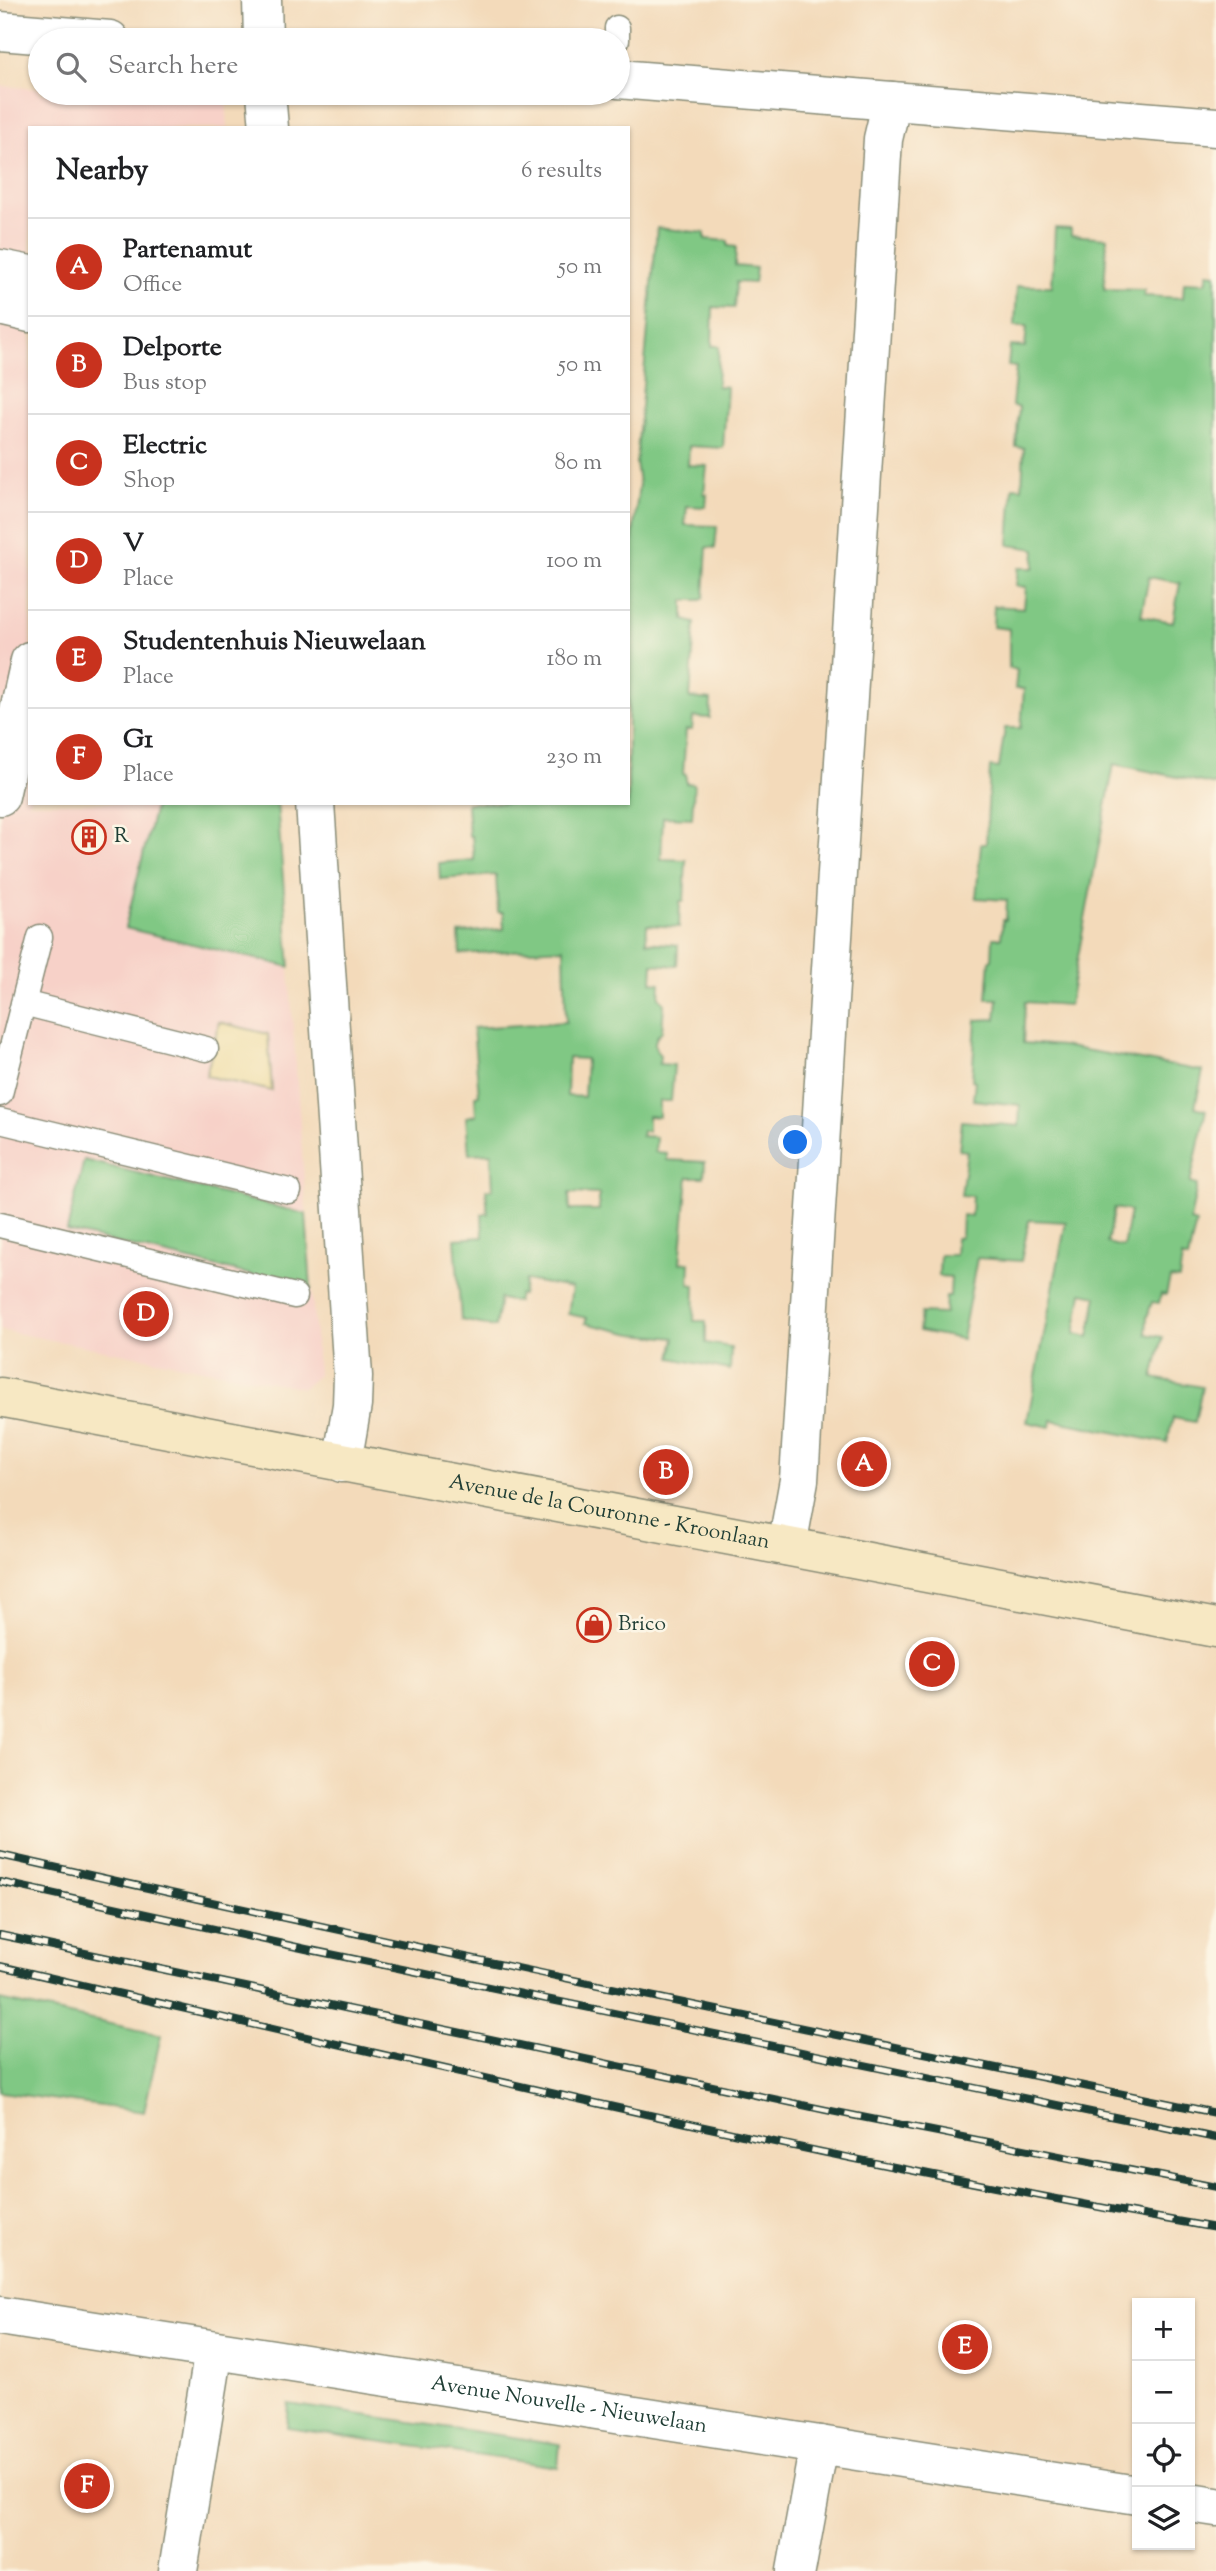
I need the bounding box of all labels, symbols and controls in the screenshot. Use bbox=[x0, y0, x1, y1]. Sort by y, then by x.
search box bbox=[28, 28, 630, 105]
icon: search bbox=[52, 48, 90, 86]
text: Search here bbox=[108, 48, 238, 85]
text: Nearby bbox=[56, 150, 148, 193]
text: 6 results bbox=[521, 155, 602, 188]
text: Partenamut bbox=[123, 232, 252, 269]
text: A bbox=[70, 251, 88, 284]
text: 50 m bbox=[558, 251, 602, 284]
text: Office bbox=[123, 269, 182, 302]
text: Delporte bbox=[123, 330, 222, 367]
text: B bbox=[72, 349, 86, 382]
text: 50 m bbox=[558, 349, 602, 382]
text: Bus stop bbox=[123, 367, 207, 400]
text: Electric bbox=[123, 428, 207, 465]
text: C bbox=[70, 447, 88, 480]
text: 80 m bbox=[554, 447, 602, 480]
text: Shop bbox=[123, 465, 175, 498]
text: V bbox=[123, 526, 144, 563]
text: D bbox=[70, 545, 88, 578]
text: 100 m bbox=[546, 545, 602, 578]
text: Place bbox=[123, 563, 174, 596]
text: Studentenhuis Nieuwelaan bbox=[123, 624, 426, 661]
text: E bbox=[72, 643, 86, 676]
text: 180 m bbox=[547, 643, 602, 676]
text: Place bbox=[123, 661, 174, 694]
text: G1 bbox=[123, 722, 153, 759]
text: F bbox=[73, 741, 85, 774]
text: 230 m bbox=[546, 741, 602, 774]
text: Place bbox=[123, 759, 174, 792]
building icon: R bbox=[70, 818, 108, 856]
place label: R bbox=[114, 822, 129, 852]
your location bbox=[778, 1125, 812, 1159]
pin: D bbox=[123, 1288, 169, 1340]
pin: A bbox=[841, 1438, 887, 1490]
pin: B bbox=[643, 1446, 689, 1498]
street label: Avenue de la Couronne - Kroonlaan bbox=[446, 1468, 772, 1558]
shop icon: Brico bbox=[575, 1606, 613, 1644]
place label: Brico bbox=[618, 1610, 666, 1640]
pin: C bbox=[909, 1638, 955, 1690]
map controls bbox=[1132, 2298, 1195, 2550]
button: + bbox=[1132, 2298, 1195, 2361]
pin: E bbox=[942, 2321, 988, 2373]
button: − bbox=[1132, 2361, 1195, 2424]
street label: Avenue Nouvelle - Nieuwelaan bbox=[429, 2369, 709, 2442]
button: locate bbox=[1132, 2424, 1195, 2487]
pin: F bbox=[64, 2460, 110, 2512]
button: layers bbox=[1132, 2487, 1195, 2550]

